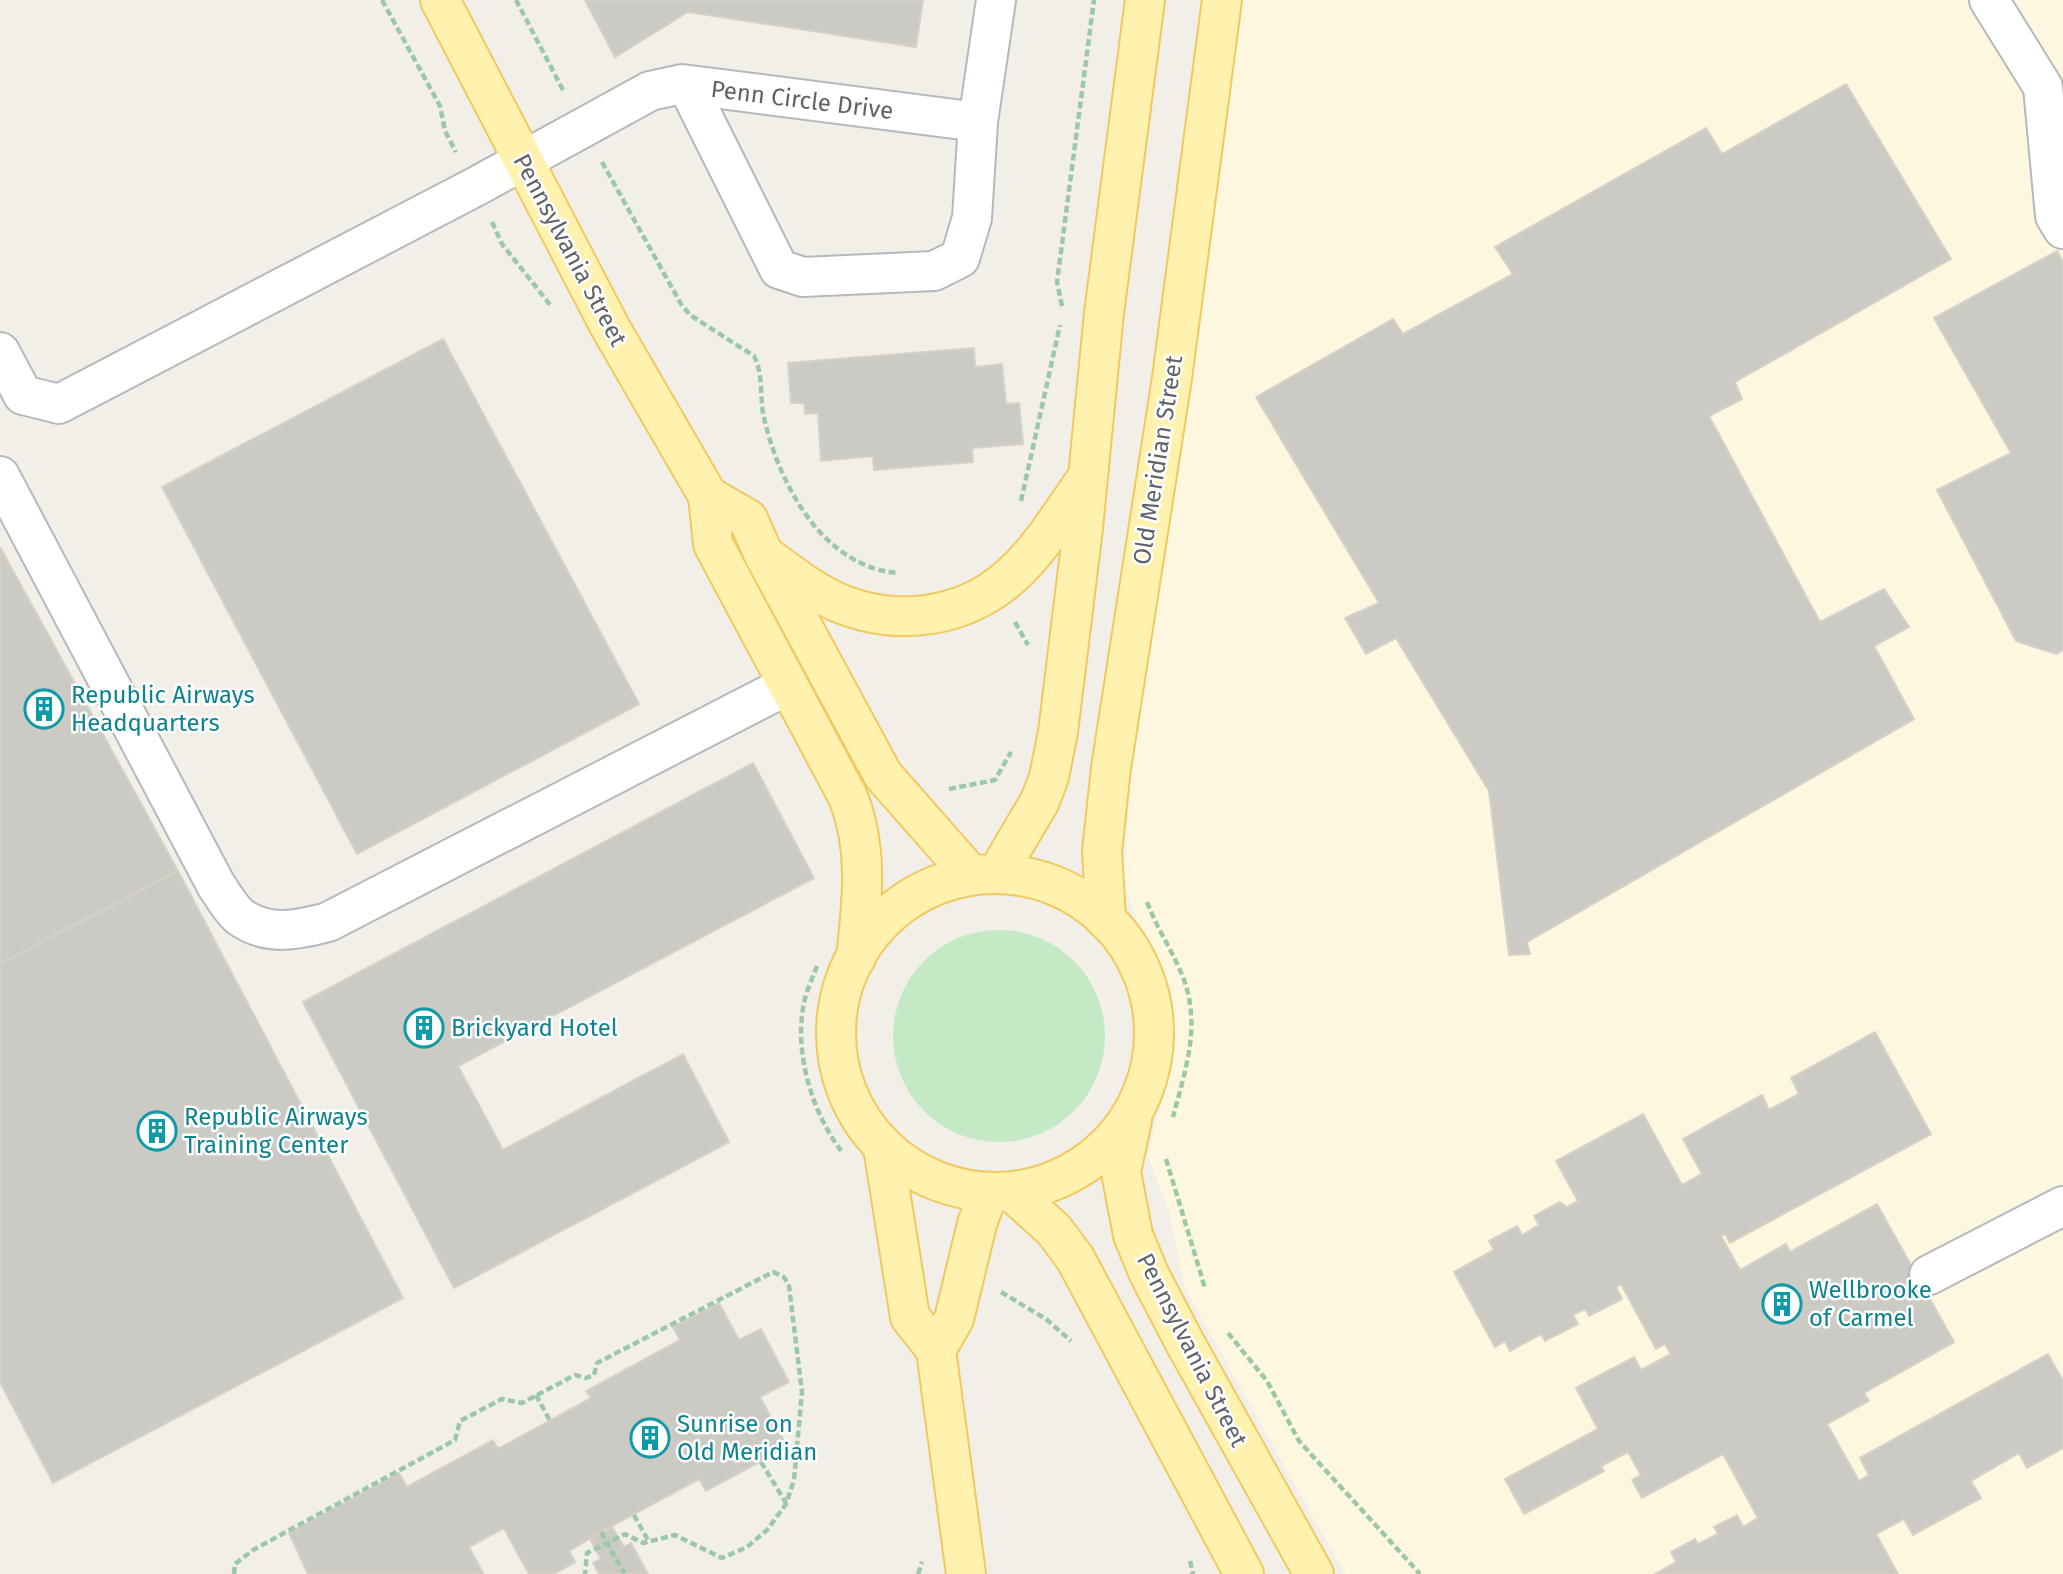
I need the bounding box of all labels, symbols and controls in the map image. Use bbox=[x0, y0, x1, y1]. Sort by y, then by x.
street label: Penn Circle Drive bbox=[709, 75, 895, 125]
street label: Pennsylvania Street bbox=[507, 149, 633, 351]
street label: Old Meridian Street bbox=[1128, 353, 1188, 567]
place label: Republic Airways Headquarters bbox=[71, 681, 255, 737]
building icon: Republic Airways Headquarters bbox=[23, 688, 65, 730]
building icon: Brickyard Hotel bbox=[403, 1007, 445, 1049]
place label: Brickyard Hotel bbox=[451, 1014, 618, 1042]
place label: Republic Airways Training Center bbox=[184, 1103, 368, 1159]
building icon: Republic Airways Training Center bbox=[136, 1110, 178, 1152]
street label: Pennsylvania Street bbox=[1131, 1248, 1253, 1452]
place label: Wellbrooke of Carmel bbox=[1809, 1276, 1932, 1332]
building icon: Wellbrooke of Carmel bbox=[1761, 1283, 1803, 1325]
place label: Sunrise on Old Meridian bbox=[677, 1410, 817, 1466]
building icon: Sunrise on Old Meridian bbox=[629, 1417, 671, 1459]

